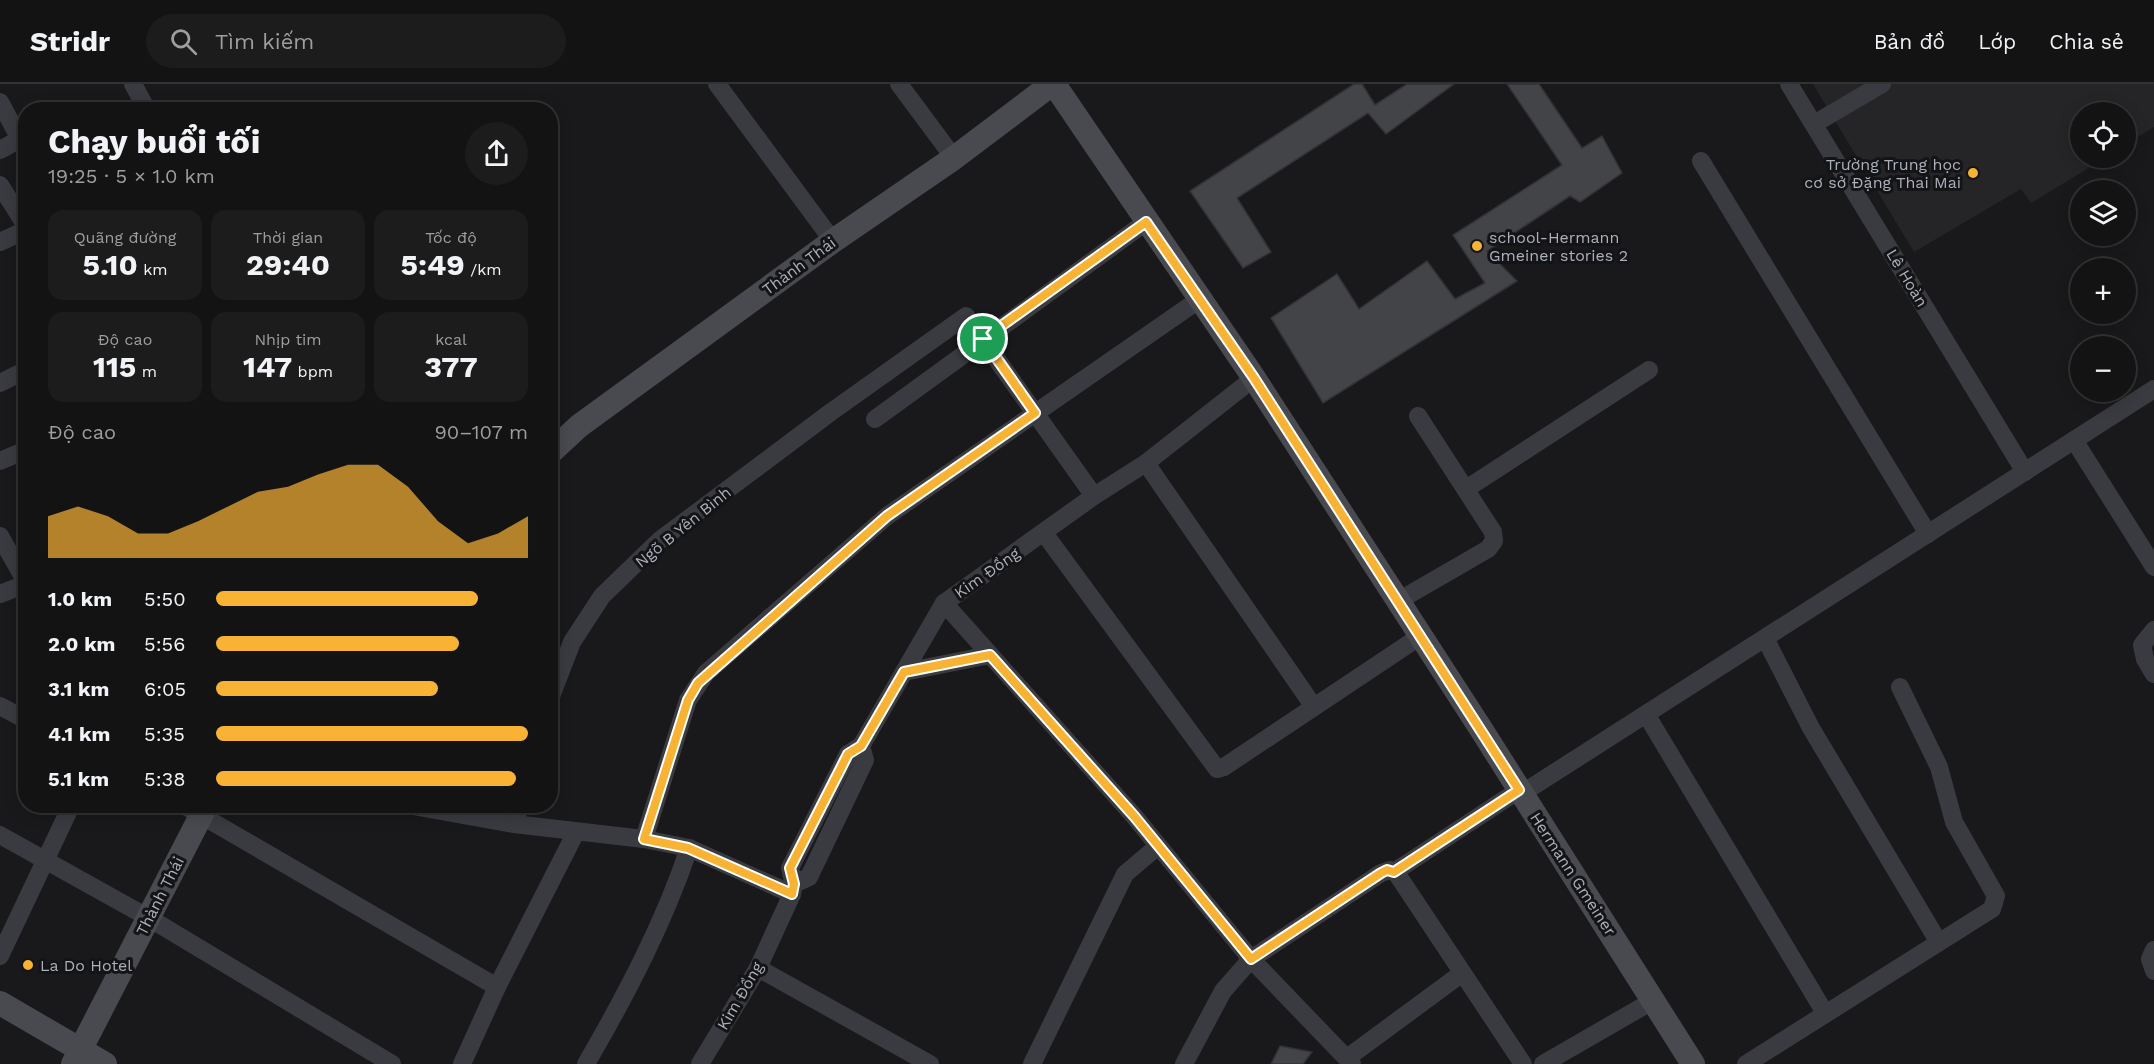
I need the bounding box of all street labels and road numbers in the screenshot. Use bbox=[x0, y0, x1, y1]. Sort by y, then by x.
street label: Thành Thái bbox=[759, 233, 839, 299]
street label: Lê Hoàn bbox=[1882, 246, 1932, 310]
street label: Ngõ B Yên Bình bbox=[631, 483, 735, 571]
street label: Kim Đồng bbox=[951, 543, 1024, 602]
street label: Hermann Gmeiner bbox=[1526, 809, 1620, 940]
street label: Thành Thái bbox=[132, 854, 188, 938]
street label: Kim Đồng bbox=[713, 958, 767, 1033]

